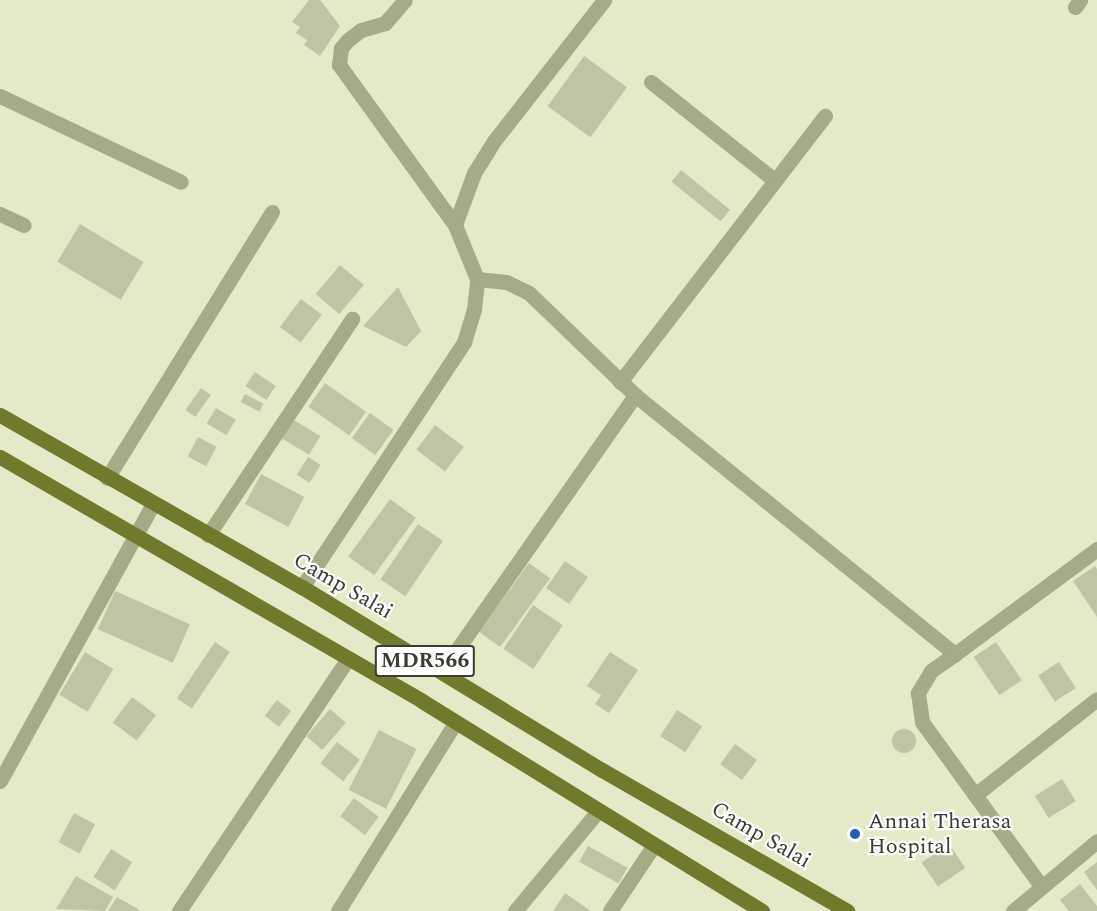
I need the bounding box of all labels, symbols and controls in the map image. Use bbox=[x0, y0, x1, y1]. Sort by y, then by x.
street label: Camp Salai bbox=[289, 547, 397, 625]
road number: MDR566 bbox=[374, 643, 476, 679]
street label: Camp Salai bbox=[707, 796, 815, 874]
place label: Annai Therasa Hospital bbox=[868, 808, 1011, 860]
marker: Annai Therasa Hospital bbox=[846, 825, 864, 843]

